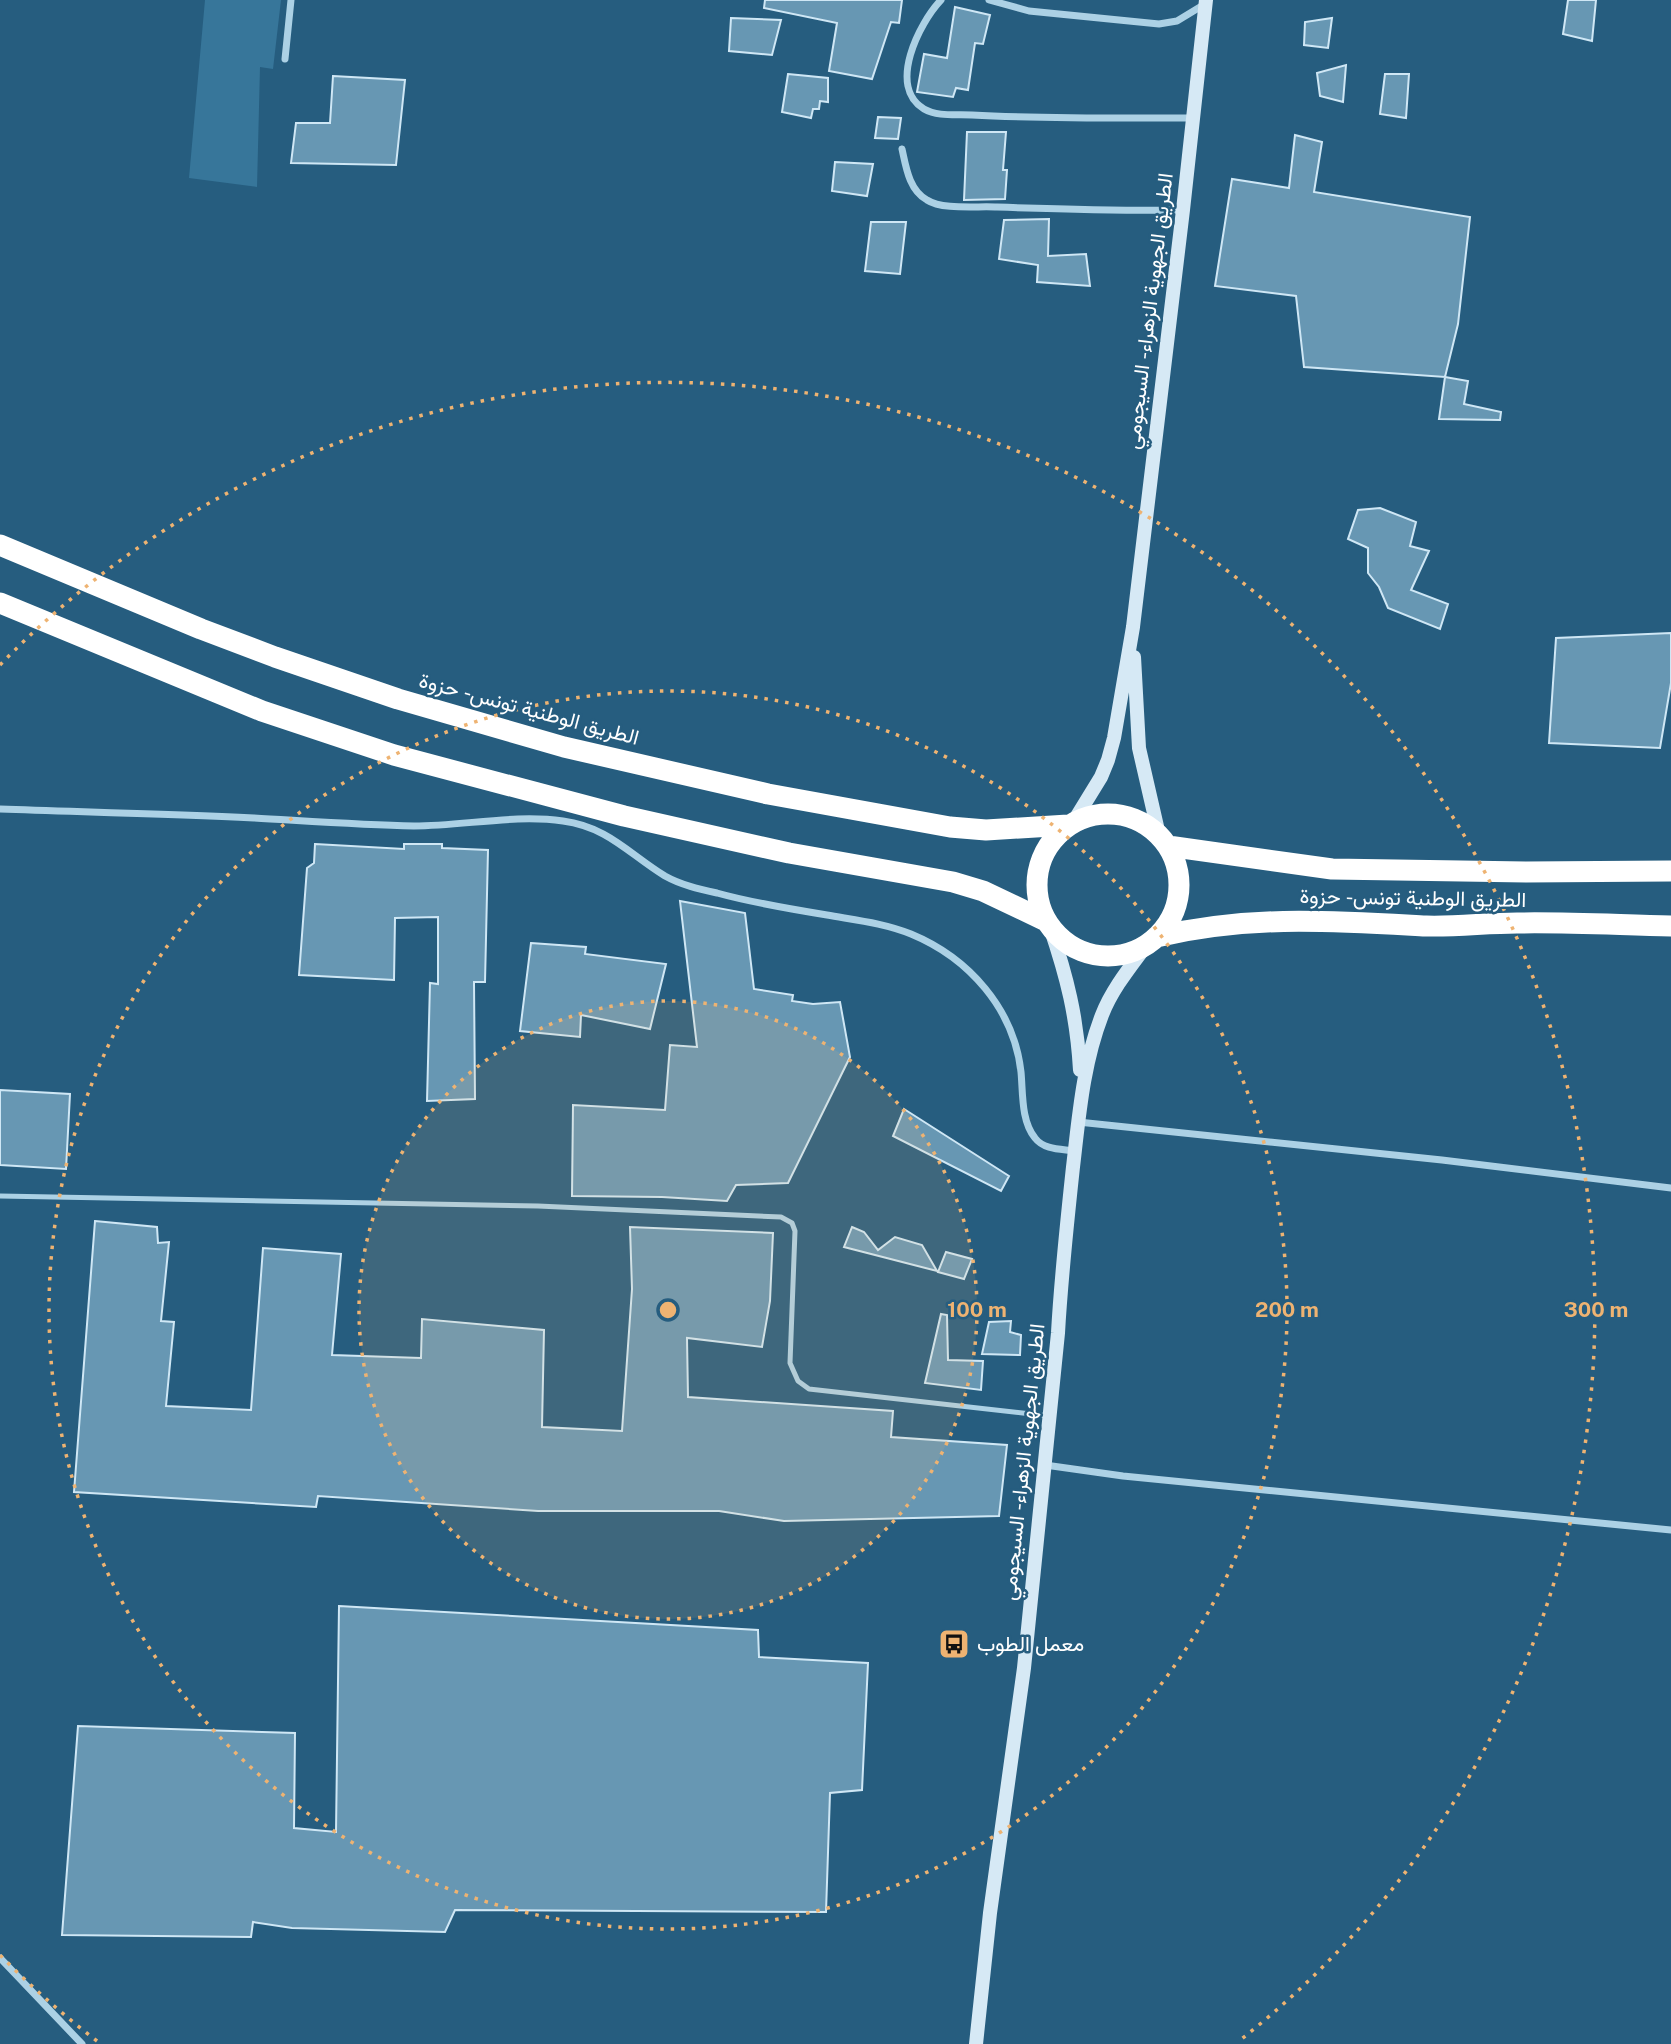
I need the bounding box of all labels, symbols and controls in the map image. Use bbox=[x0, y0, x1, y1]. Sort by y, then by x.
street label: الطريق الجهوية الزهراء - السيجومي bbox=[1119, 171, 1183, 451]
street label: الطريق الوطنية تونس - حزوة bbox=[416, 667, 642, 751]
street label: الطريق الوطنية تونس - حزوة bbox=[1299, 883, 1527, 913]
text: 100 m bbox=[947, 1297, 1007, 1322]
text: 200 m bbox=[1255, 1297, 1319, 1322]
text: 300 m bbox=[1564, 1297, 1628, 1322]
centre of rings bbox=[656, 1298, 680, 1322]
street label: الطريق الجهوية الزهراء - السيجومي bbox=[996, 1322, 1054, 1602]
bus stop icon: معمل الطوب bbox=[937, 1627, 971, 1661]
place label: معمل الطوب bbox=[977, 1631, 1084, 1657]

